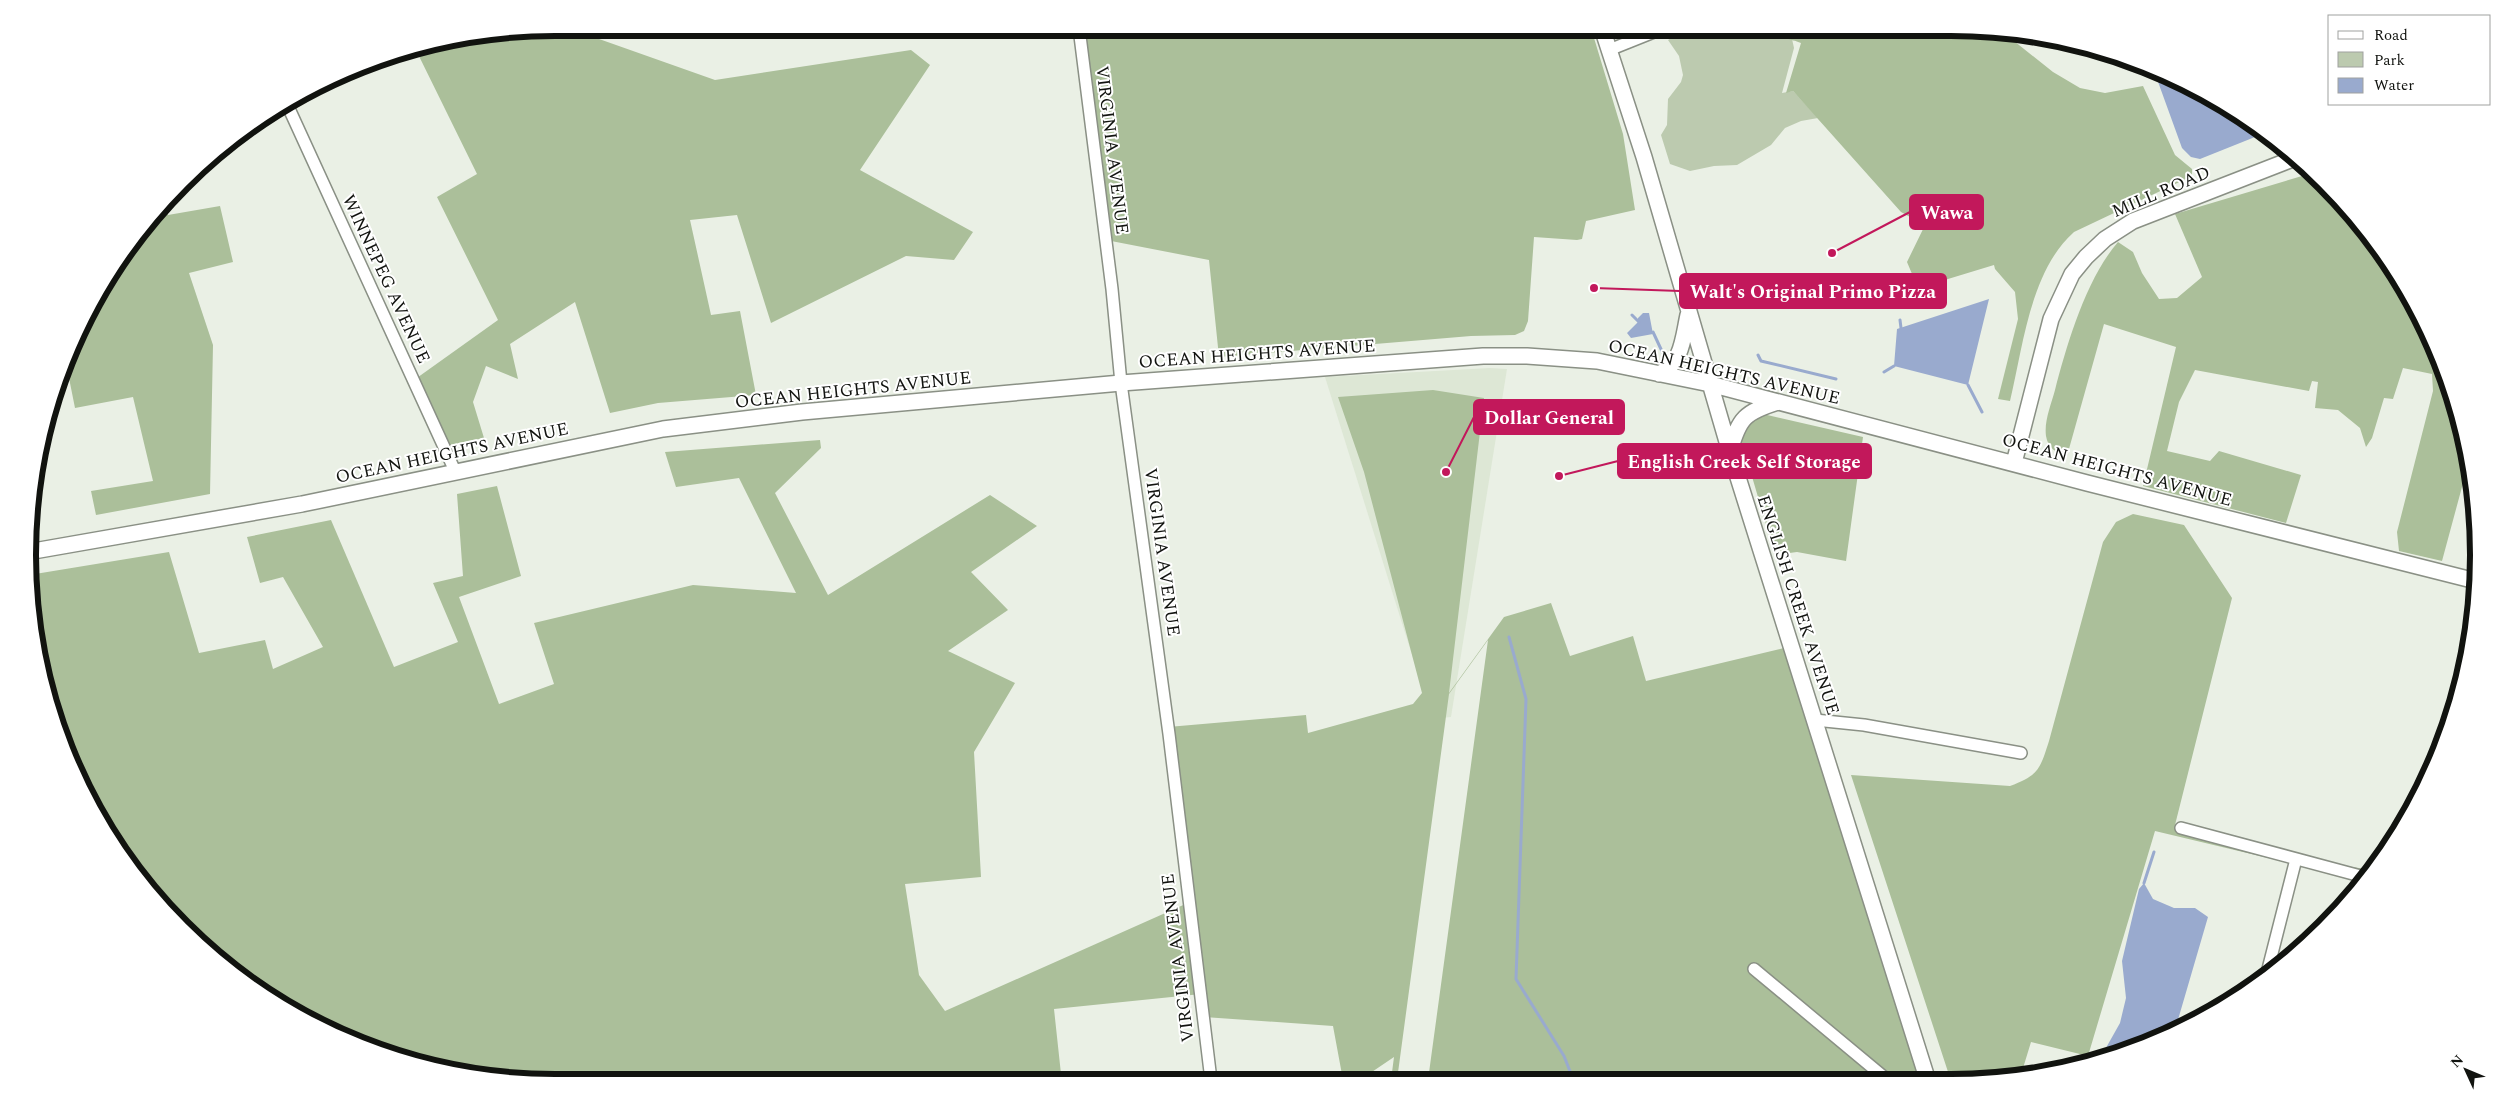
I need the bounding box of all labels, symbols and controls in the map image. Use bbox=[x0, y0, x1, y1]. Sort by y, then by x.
legend bbox=[2328, 15, 2491, 105]
text: Road bbox=[2374, 24, 2408, 47]
text: Park bbox=[2374, 49, 2405, 72]
street label: VIRGINIA AVENUE bbox=[1088, 64, 1136, 236]
text: Water bbox=[2374, 74, 2414, 97]
street label: MILL ROAD bbox=[2108, 159, 2214, 225]
street label: WINNEPEG AVENUE bbox=[335, 190, 437, 368]
callout: Wawa bbox=[1910, 195, 1983, 229]
text: Wawa bbox=[1921, 199, 1974, 228]
callout: Walt's Original Primo Pizza bbox=[1680, 274, 1946, 308]
text: Walt's Original Primo Pizza bbox=[1690, 278, 1936, 307]
street label: OCEAN HEIGHTS AVENUE bbox=[1138, 332, 1376, 376]
street label: OCEAN HEIGHTS AVENUE bbox=[1605, 332, 1843, 412]
street label: OCEAN HEIGHTS AVENUE bbox=[734, 364, 972, 416]
callout: Dollar General bbox=[1474, 400, 1624, 434]
text: Dollar General bbox=[1484, 404, 1614, 433]
street label: OCEAN HEIGHTS AVENUE bbox=[333, 415, 571, 491]
street label: OCEAN HEIGHTS AVENUE bbox=[1999, 426, 2235, 514]
callout: English Creek Self Storage bbox=[1618, 444, 1871, 478]
text: English Creek Self Storage bbox=[1627, 448, 1861, 477]
street label: VIRGINIA AVENUE bbox=[1137, 466, 1187, 638]
street label: ENGLISH CREEK AVENUE bbox=[1750, 491, 1846, 719]
street label: VIRGINIA AVENUE bbox=[1154, 872, 1202, 1044]
north arrow bbox=[2441, 1045, 2491, 1095]
text: N bbox=[2445, 1050, 2469, 1073]

